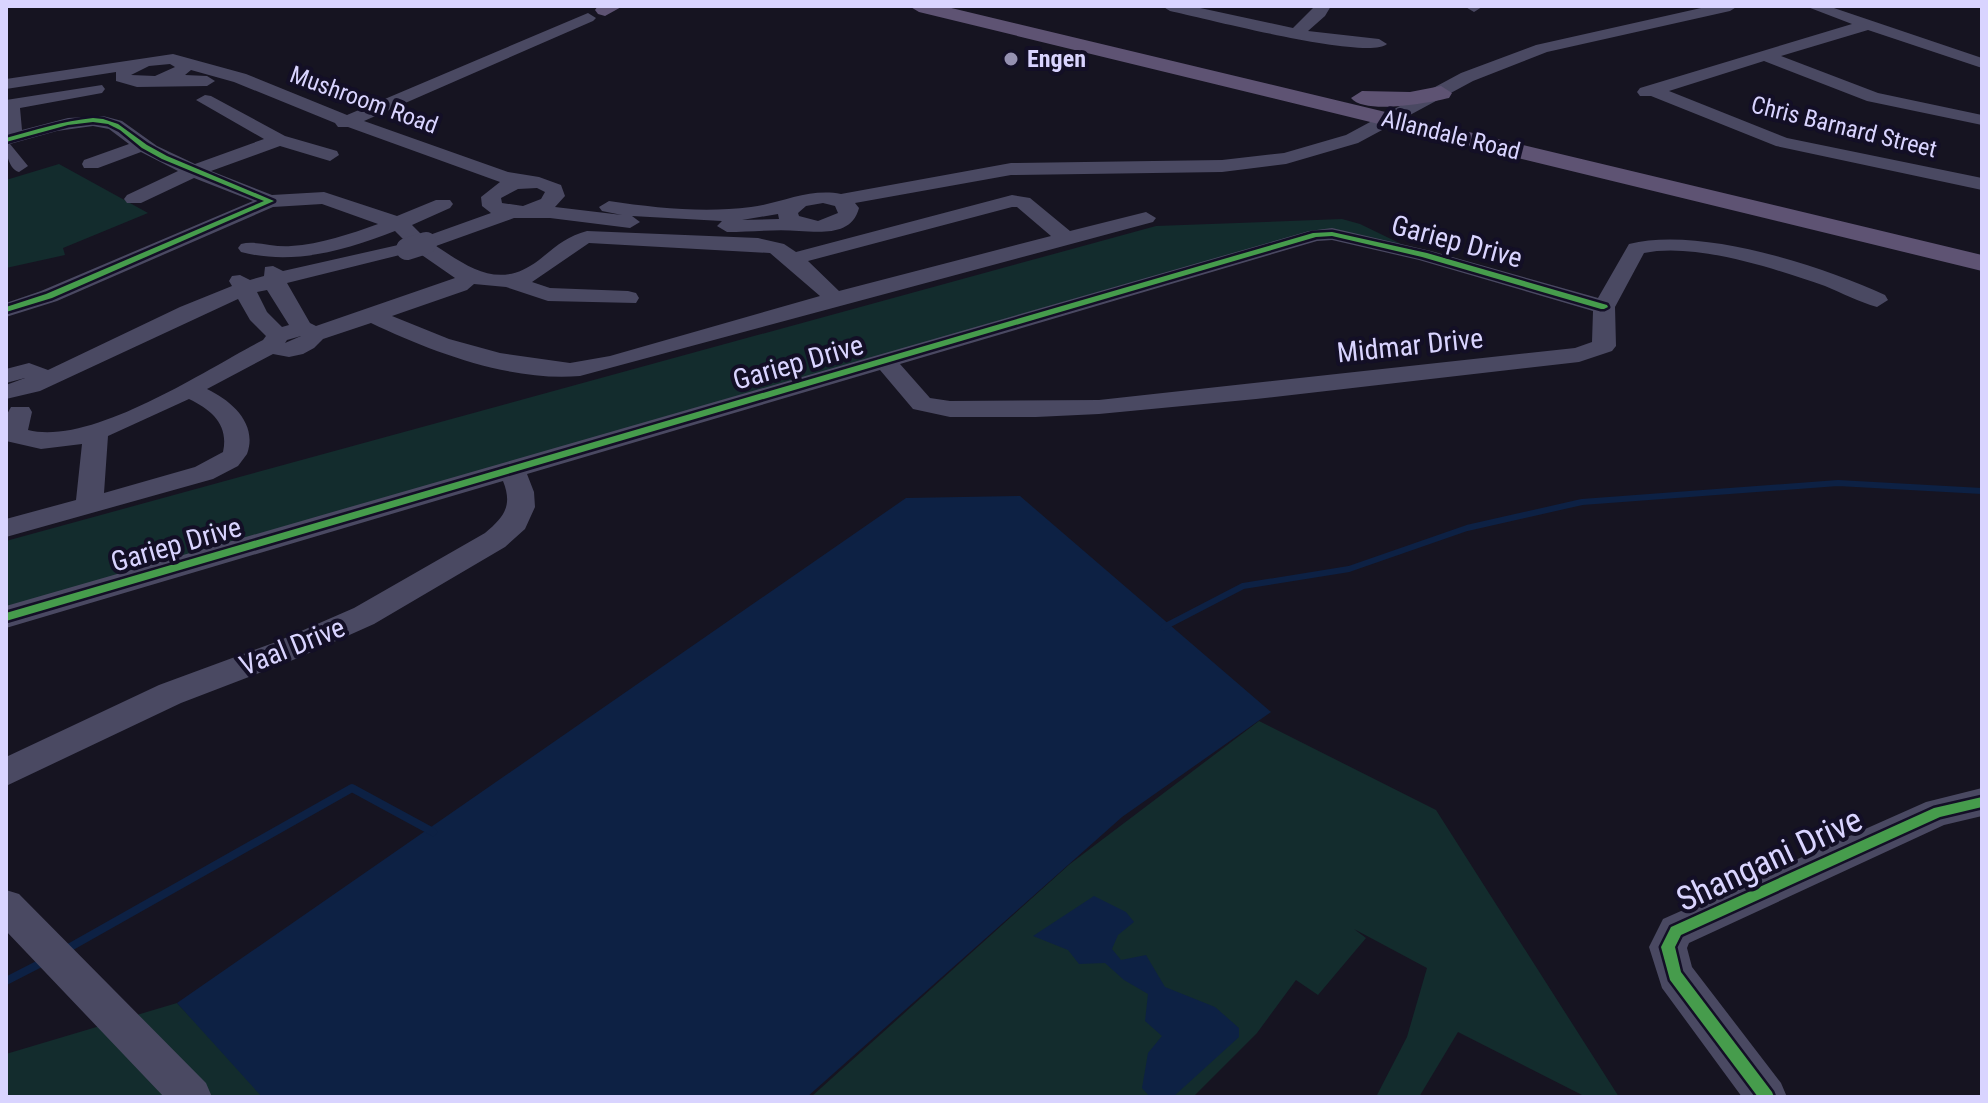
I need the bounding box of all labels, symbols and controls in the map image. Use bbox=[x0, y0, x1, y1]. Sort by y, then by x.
place label: Engen bbox=[1027, 45, 1086, 73]
marker: Engen bbox=[1002, 50, 1020, 68]
street label: Mushroom Road bbox=[286, 60, 442, 140]
street label: Chris Barnard Street bbox=[1748, 90, 1940, 164]
street label: Allandale Road bbox=[1379, 104, 1523, 166]
street label: Gariep Drive bbox=[1388, 208, 1526, 275]
street label: Midmar Drive bbox=[1335, 321, 1485, 370]
street label: Gariep Drive bbox=[729, 328, 867, 397]
street label: Gariep Drive bbox=[107, 510, 245, 579]
street label: Vaal Drive bbox=[235, 610, 350, 682]
street label: Shangani Drive bbox=[1670, 799, 1868, 919]

